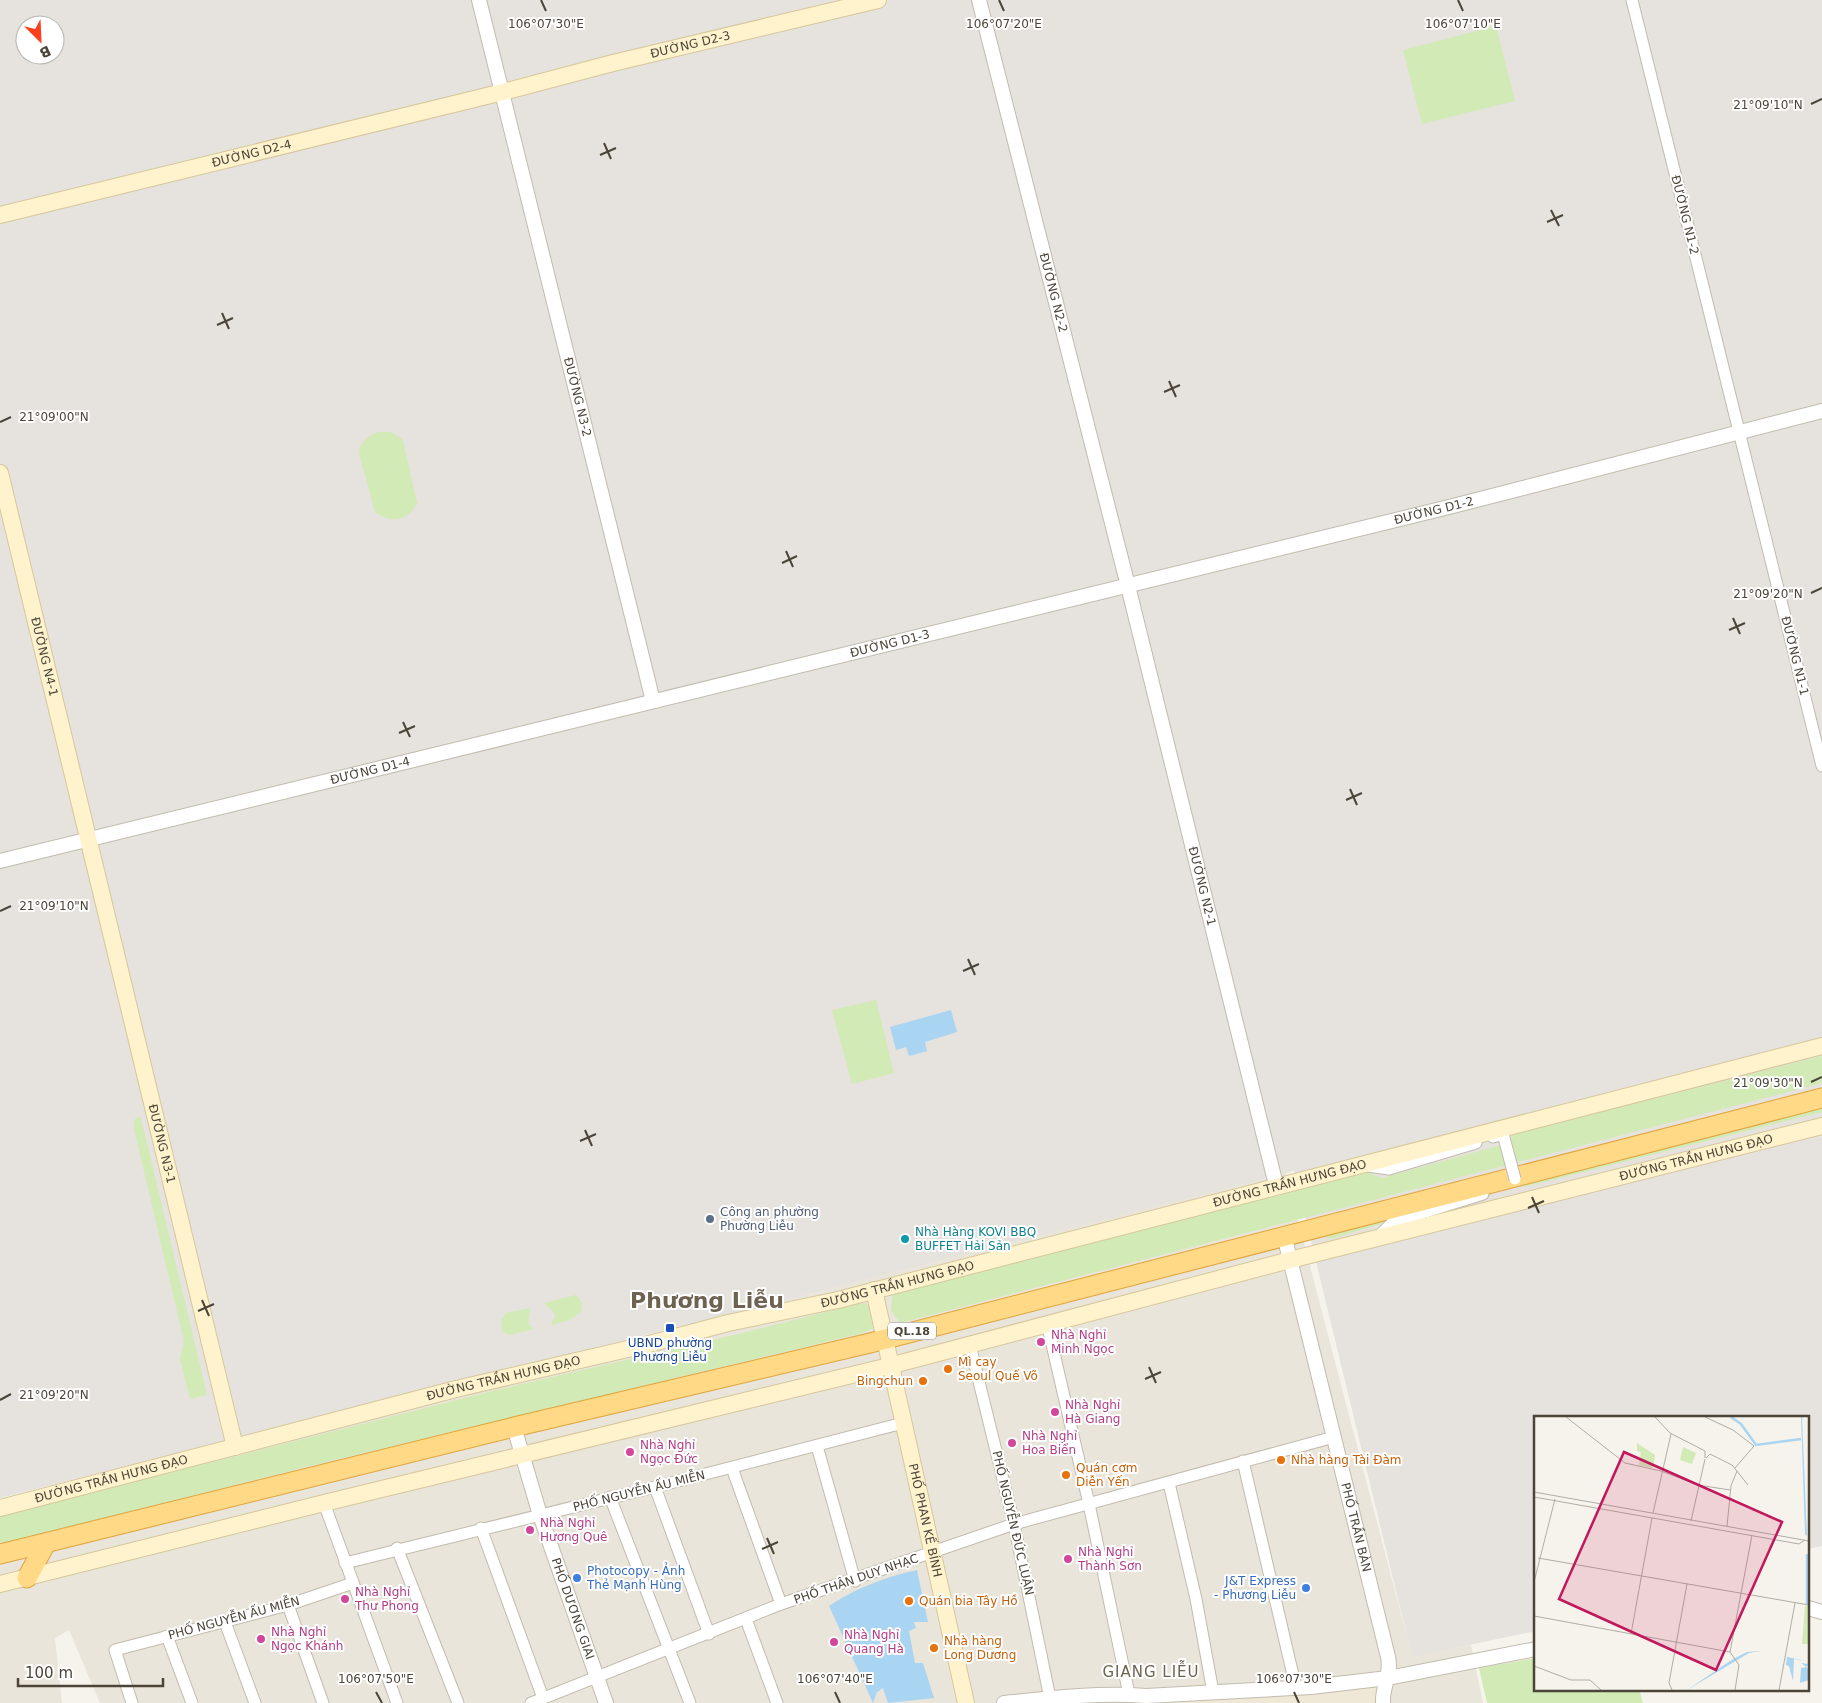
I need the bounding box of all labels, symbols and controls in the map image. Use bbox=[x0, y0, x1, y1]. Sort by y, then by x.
north arrow bbox=[15, 15, 65, 65]
text: 106°07'30"E bbox=[508, 17, 584, 31]
text: 106°07'20"E bbox=[966, 17, 1042, 31]
text: 106°07'10"E bbox=[1425, 17, 1501, 31]
street label: ĐƯỜNG D2-3 bbox=[649, 28, 732, 61]
text: B bbox=[37, 42, 53, 61]
text: 21°09'10"N bbox=[1733, 98, 1803, 112]
street label: ĐƯỜNG D2-4 bbox=[210, 137, 293, 170]
street label: ĐƯỜNG N1-2 bbox=[1668, 174, 1703, 256]
street label: ĐƯỜNG N2-2 bbox=[1037, 252, 1070, 334]
street label: ĐƯỜNG N3-2 bbox=[561, 356, 594, 438]
text: 21°09'00"N bbox=[19, 410, 89, 424]
street label: ĐƯỜNG D1-2 bbox=[1393, 494, 1475, 527]
text: 21°09'20"N bbox=[1733, 587, 1803, 601]
street label: ĐƯỜNG N1-1 bbox=[1778, 615, 1813, 697]
street label: ĐƯỜNG N4-1 bbox=[28, 616, 61, 698]
street label: ĐƯỜNG D1-3 bbox=[849, 627, 931, 660]
street label: ĐƯỜNG D1-4 bbox=[329, 754, 411, 787]
street label: ĐƯỜNG N2-1 bbox=[1186, 845, 1219, 927]
text: 21°09'10"N bbox=[19, 899, 89, 913]
text: 21°09'30"N bbox=[1733, 1076, 1803, 1090]
street label: ĐƯỜNG N3-1 bbox=[145, 1103, 178, 1185]
street label: ĐƯỜNG TRẦN HƯNG ĐẠO bbox=[1618, 1132, 1774, 1184]
street label: ĐƯỜNG TRẦN HƯNG ĐẠO bbox=[1211, 1157, 1368, 1210]
place label: Công an phường Phường Liễu bbox=[720, 1205, 819, 1233]
marker: Công an phường Phường Liễu bbox=[704, 1213, 716, 1225]
place label: Nhà Hàng KOVI BBQ BUFFET Hải Sản bbox=[915, 1225, 1036, 1253]
marker: Nhà Hàng KOVI BBQ BUFFET Hải Sản bbox=[899, 1233, 911, 1245]
street label: ĐƯỜNG TRẦN HƯNG ĐẠO bbox=[819, 1258, 976, 1310]
district label: Phương Liễu bbox=[630, 1288, 784, 1313]
marker: UBND phường Phương Liễu bbox=[664, 1322, 676, 1334]
road number: QL.18 bbox=[888, 1322, 936, 1340]
place label: Nhà Nghỉ Minh Ngọc bbox=[1051, 1328, 1114, 1356]
place label: UBND phường Phương Liễu bbox=[628, 1336, 712, 1364]
marker: Nhà Nghỉ Minh Ngọc bbox=[1035, 1336, 1047, 1348]
street label: ĐƯỜNG TRẦN HƯNG ĐẠO bbox=[425, 1353, 582, 1403]
place label: Mì cay Seoul Quế Võ bbox=[958, 1355, 1038, 1383]
marker: Mì cay Seoul Quế Võ bbox=[942, 1363, 954, 1375]
place label: Bingchun bbox=[857, 1374, 913, 1388]
marker: Bingchun bbox=[917, 1375, 929, 1387]
text: 21°09'20"N bbox=[19, 1388, 89, 1402]
place label: Nhà Nghỉ Hà Giang bbox=[1065, 1398, 1121, 1426]
marker: Nhà Nghỉ Hà Giang bbox=[1049, 1406, 1061, 1418]
inset map bbox=[1534, 1416, 1810, 1690]
place label: Nhà Nghỉ Hoa Biển bbox=[1022, 1429, 1078, 1457]
marker: Nhà Nghỉ Hoa Biển bbox=[1006, 1437, 1018, 1449]
place label: Nhà Nghỉ Ngọc Đức bbox=[640, 1438, 698, 1466]
marker: Nhà Nghỉ Ngọc Đức bbox=[624, 1446, 636, 1458]
street label: PHỐ NGUYỄN ĐỨC LUẬN bbox=[990, 1449, 1038, 1597]
street label: ĐƯỜNG TRẦN HƯNG ĐẠO bbox=[33, 1452, 189, 1506]
place label: Nhà hàng Tài Đàm bbox=[1291, 1453, 1402, 1467]
marker: Nhà hàng Tài Đàm bbox=[1275, 1454, 1287, 1466]
place label: Quán cơm Diễn Yến bbox=[1076, 1461, 1137, 1489]
street label: PHỐ PHAN KẾ BÍNH bbox=[906, 1462, 945, 1578]
street label: PHỐ NGUYỄN ẤU MIỄN bbox=[571, 1466, 706, 1514]
marker: Quán cơm Diễn Yến bbox=[1060, 1469, 1072, 1481]
street label: PHỐ TRẦN BÀN bbox=[1338, 1481, 1374, 1573]
place label: Nhà Nghỉ Hương Quê bbox=[540, 1516, 607, 1544]
marker: Nhà Nghỉ Hương Quê bbox=[524, 1524, 536, 1536]
place label: Nhà Nghỉ Thành Sơn bbox=[1077, 1545, 1142, 1573]
street label: PHỐ THÂN DUY NHẠC bbox=[791, 1549, 920, 1607]
marker: Nhà Nghỉ Thành Sơn bbox=[1062, 1553, 1074, 1565]
street label: PHỐ DƯƠNG GIAI bbox=[549, 1556, 597, 1661]
place label: Photocopy - Ảnh Thẻ Mạnh Hùng bbox=[586, 1562, 685, 1592]
marker: Photocopy - Ảnh Thẻ Mạnh Hùng bbox=[571, 1572, 583, 1584]
place label: J&T Express - Phương Liễu bbox=[1214, 1574, 1296, 1602]
marker: J&T Express - Phương Liễu bbox=[1300, 1582, 1312, 1594]
place label: Nhà Nghỉ Thư Phong bbox=[354, 1585, 419, 1613]
street label: PHỐ NGUYỄN ẤU MIỄN bbox=[166, 1592, 301, 1642]
marker: Nhà Nghỉ Thư Phong bbox=[339, 1593, 351, 1605]
place label: Quán bia Tây Hồ bbox=[919, 1594, 1018, 1608]
marker: Quán bia Tây Hồ bbox=[903, 1595, 915, 1607]
place label: Nhà Nghỉ Ngọc Khánh bbox=[271, 1625, 343, 1653]
place label: Nhà Nghỉ Quang Hà bbox=[844, 1628, 904, 1656]
marker: Nhà Nghỉ Ngọc Khánh bbox=[255, 1633, 267, 1645]
place label: Nhà hàng Long Dương bbox=[944, 1634, 1016, 1662]
marker: Nhà Nghỉ Quang Hà bbox=[828, 1636, 840, 1648]
marker: Nhà hàng Long Dương bbox=[928, 1642, 940, 1654]
scale bar bbox=[18, 1656, 162, 1688]
district label: GIANG LIỄU bbox=[1102, 1660, 1200, 1681]
text: 100 m bbox=[25, 1664, 73, 1682]
text: 106°07'50"E bbox=[338, 1672, 414, 1686]
text: 106°07'40"E bbox=[797, 1672, 873, 1686]
text: 106°07'30"E bbox=[1256, 1672, 1332, 1686]

